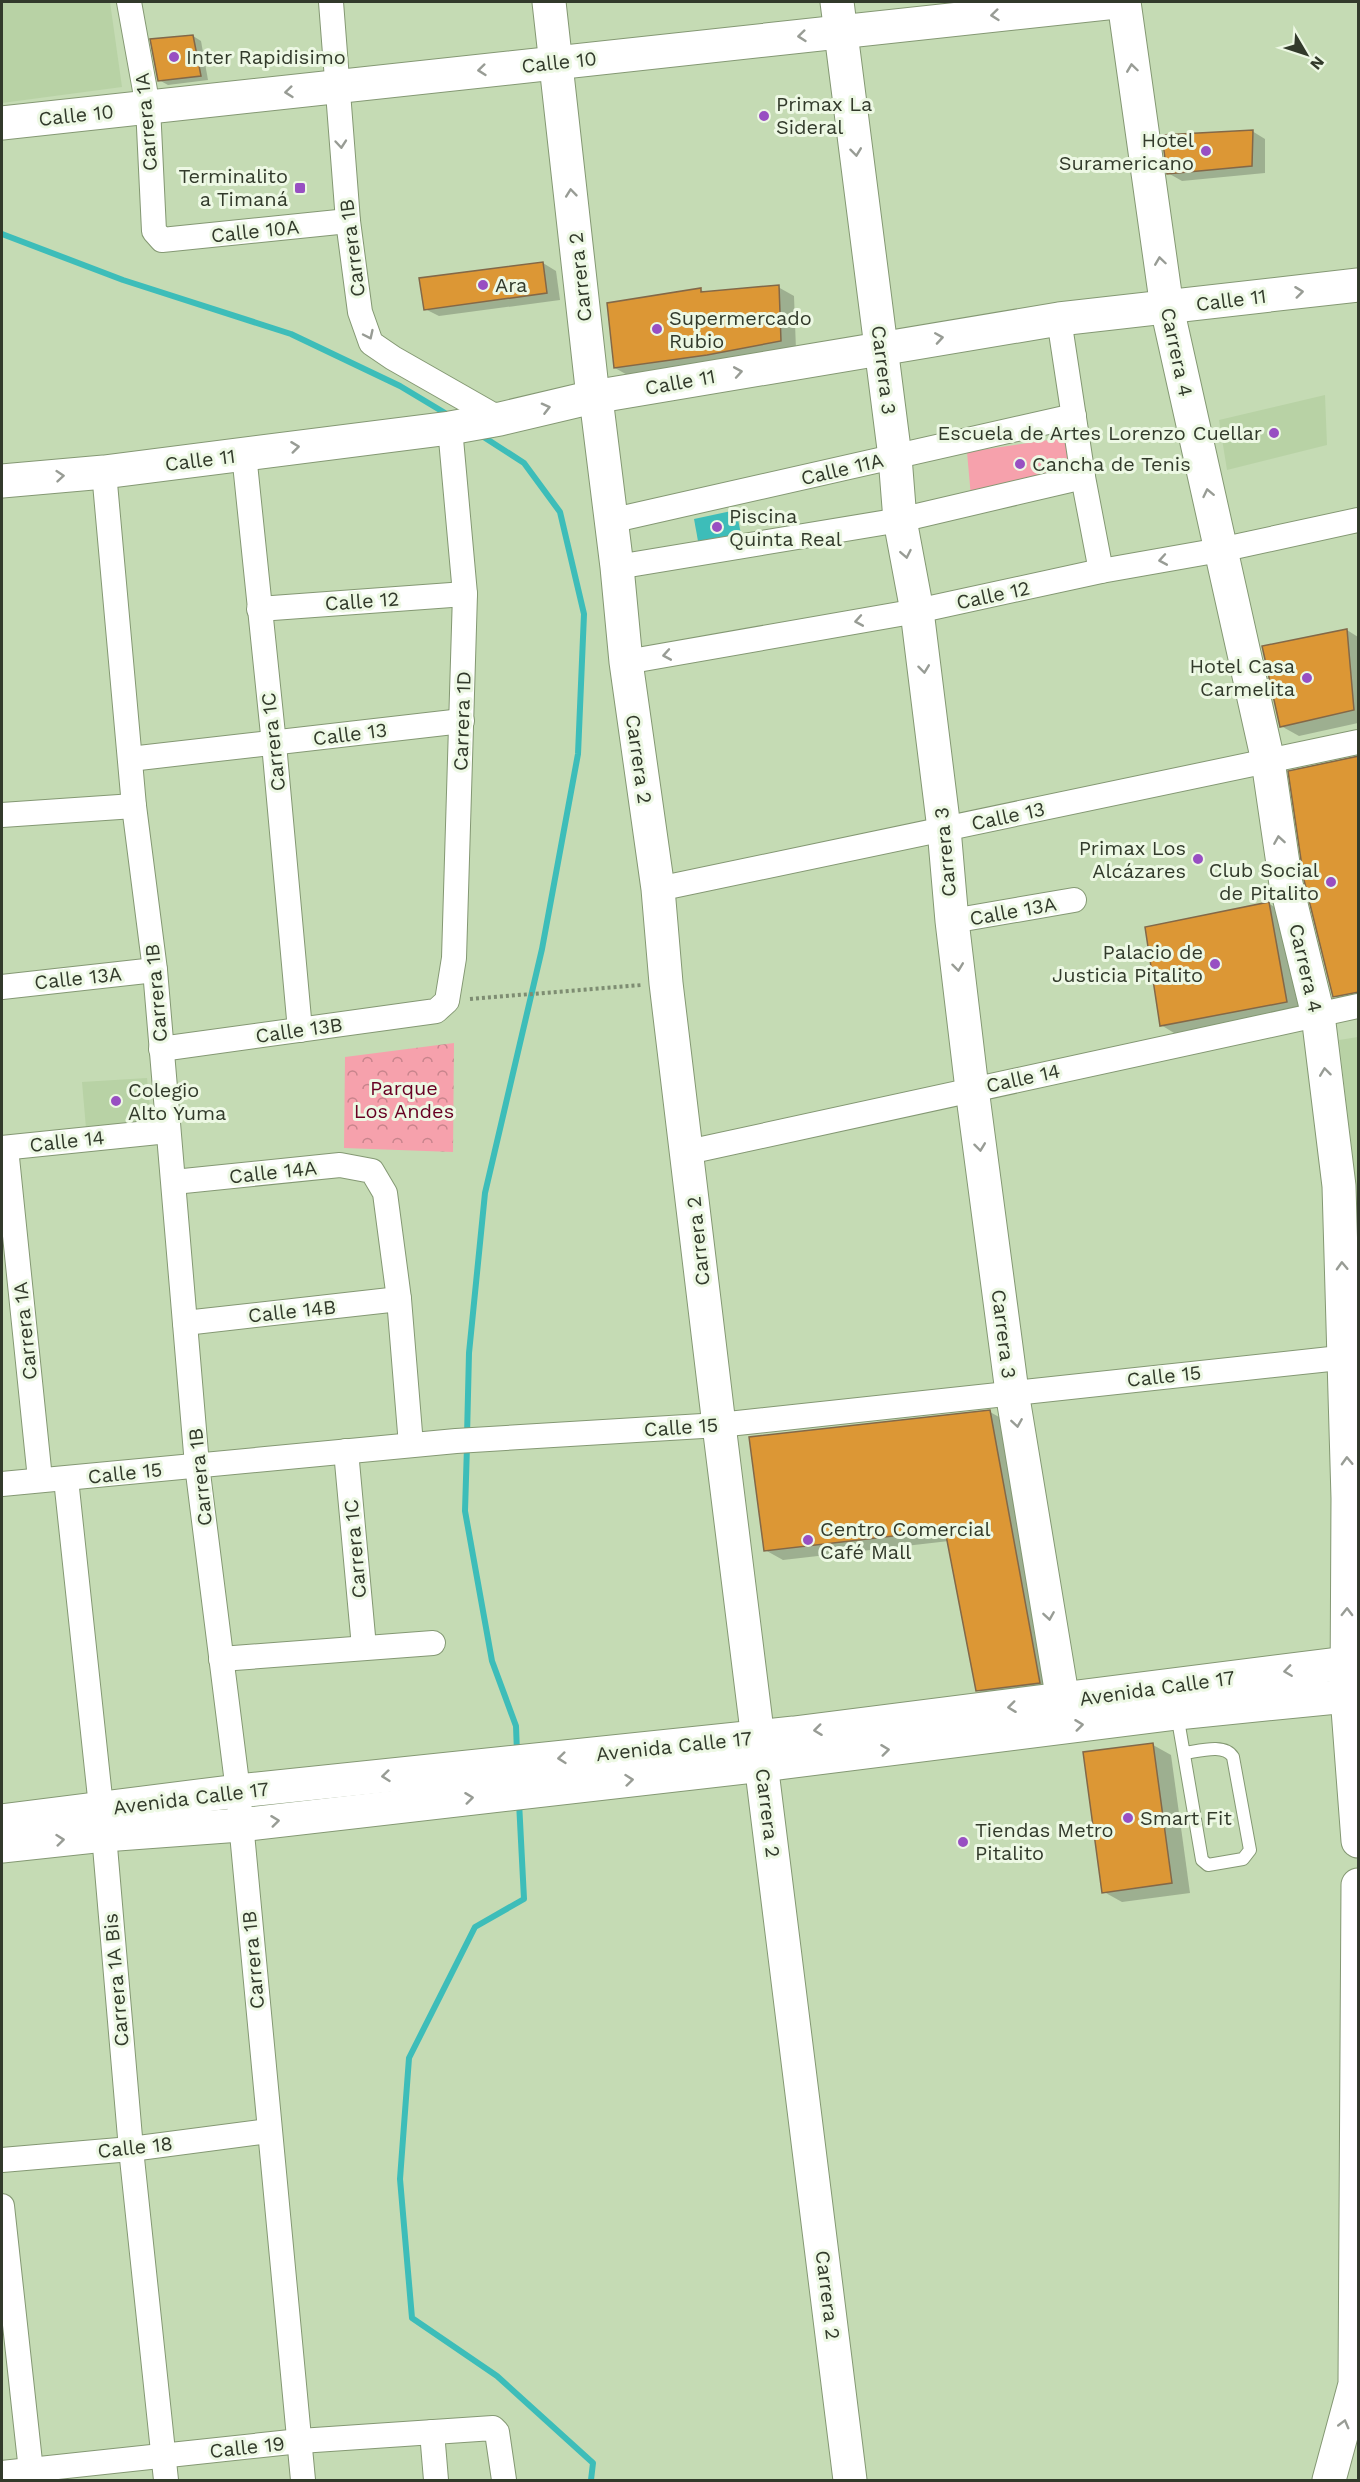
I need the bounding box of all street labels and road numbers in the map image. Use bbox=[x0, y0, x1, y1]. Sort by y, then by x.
street label: Calle 10 bbox=[520, 46, 598, 78]
street label: Carrera 1A bbox=[130, 72, 162, 172]
street label: Calle 10 bbox=[37, 99, 115, 131]
street label: Carrera 1B bbox=[334, 198, 370, 298]
street label: Calle 10A bbox=[210, 214, 300, 248]
street label: Carrera 2 bbox=[563, 231, 597, 323]
street label: Calle 11 bbox=[1194, 284, 1268, 316]
street label: Carrera 4 bbox=[1156, 305, 1198, 399]
street label: Carrera 3 bbox=[867, 324, 901, 416]
street label: Calle 11 bbox=[643, 364, 717, 400]
street label: Calle 11 bbox=[163, 444, 237, 476]
street label: Calle 11A bbox=[798, 448, 886, 490]
street label: Calle 12 bbox=[954, 575, 1032, 615]
street label: Calle 12 bbox=[324, 586, 400, 616]
street label: Carrera 1D bbox=[448, 671, 476, 771]
street label: Carrera 1C bbox=[256, 691, 290, 793]
street label: Carrera 2 bbox=[621, 713, 657, 805]
street label: Calle 13 bbox=[311, 718, 389, 750]
street label: Calle 13 bbox=[969, 796, 1047, 836]
street label: Carrera 3 bbox=[929, 806, 961, 898]
street label: Calle 13A bbox=[968, 892, 1058, 930]
street label: Carrera 4 bbox=[1284, 921, 1328, 1015]
street label: Carrera 1B bbox=[140, 943, 172, 1043]
street label: Calle 13A bbox=[33, 961, 123, 995]
street label: Calle 13B bbox=[254, 1012, 344, 1048]
street label: Calle 14 bbox=[984, 1058, 1062, 1098]
street label: Calle 14 bbox=[28, 1125, 106, 1157]
street label: Calle 14A bbox=[228, 1155, 318, 1189]
street label: Carrera 2 bbox=[681, 1195, 715, 1287]
street label: Carrera 1A bbox=[8, 1281, 42, 1381]
street label: Carrera 3 bbox=[987, 1288, 1021, 1380]
street label: Calle 14B bbox=[247, 1294, 337, 1328]
street label: Calle 15 bbox=[1126, 1360, 1202, 1392]
street label: Calle 15 bbox=[643, 1412, 719, 1442]
street label: Carrera 1B bbox=[183, 1427, 217, 1527]
street label: Calle 15 bbox=[87, 1457, 163, 1489]
street label: Carrera 1C bbox=[339, 1499, 371, 1599]
street label: Avenida Calle 17 bbox=[1078, 1665, 1236, 1711]
street label: Avenida Calle 17 bbox=[595, 1726, 753, 1766]
street label: Carrera 2 bbox=[751, 1767, 785, 1859]
street label: Avenida Calle 17 bbox=[112, 1777, 270, 1819]
street label: Carrera 1B bbox=[237, 1910, 269, 2010]
street label: Carrera 1A Bis bbox=[98, 1912, 134, 2048]
street label: Calle 18 bbox=[96, 2131, 174, 2163]
street label: Carrera 2 bbox=[811, 2249, 845, 2341]
street label: Calle 19 bbox=[208, 2431, 286, 2463]

